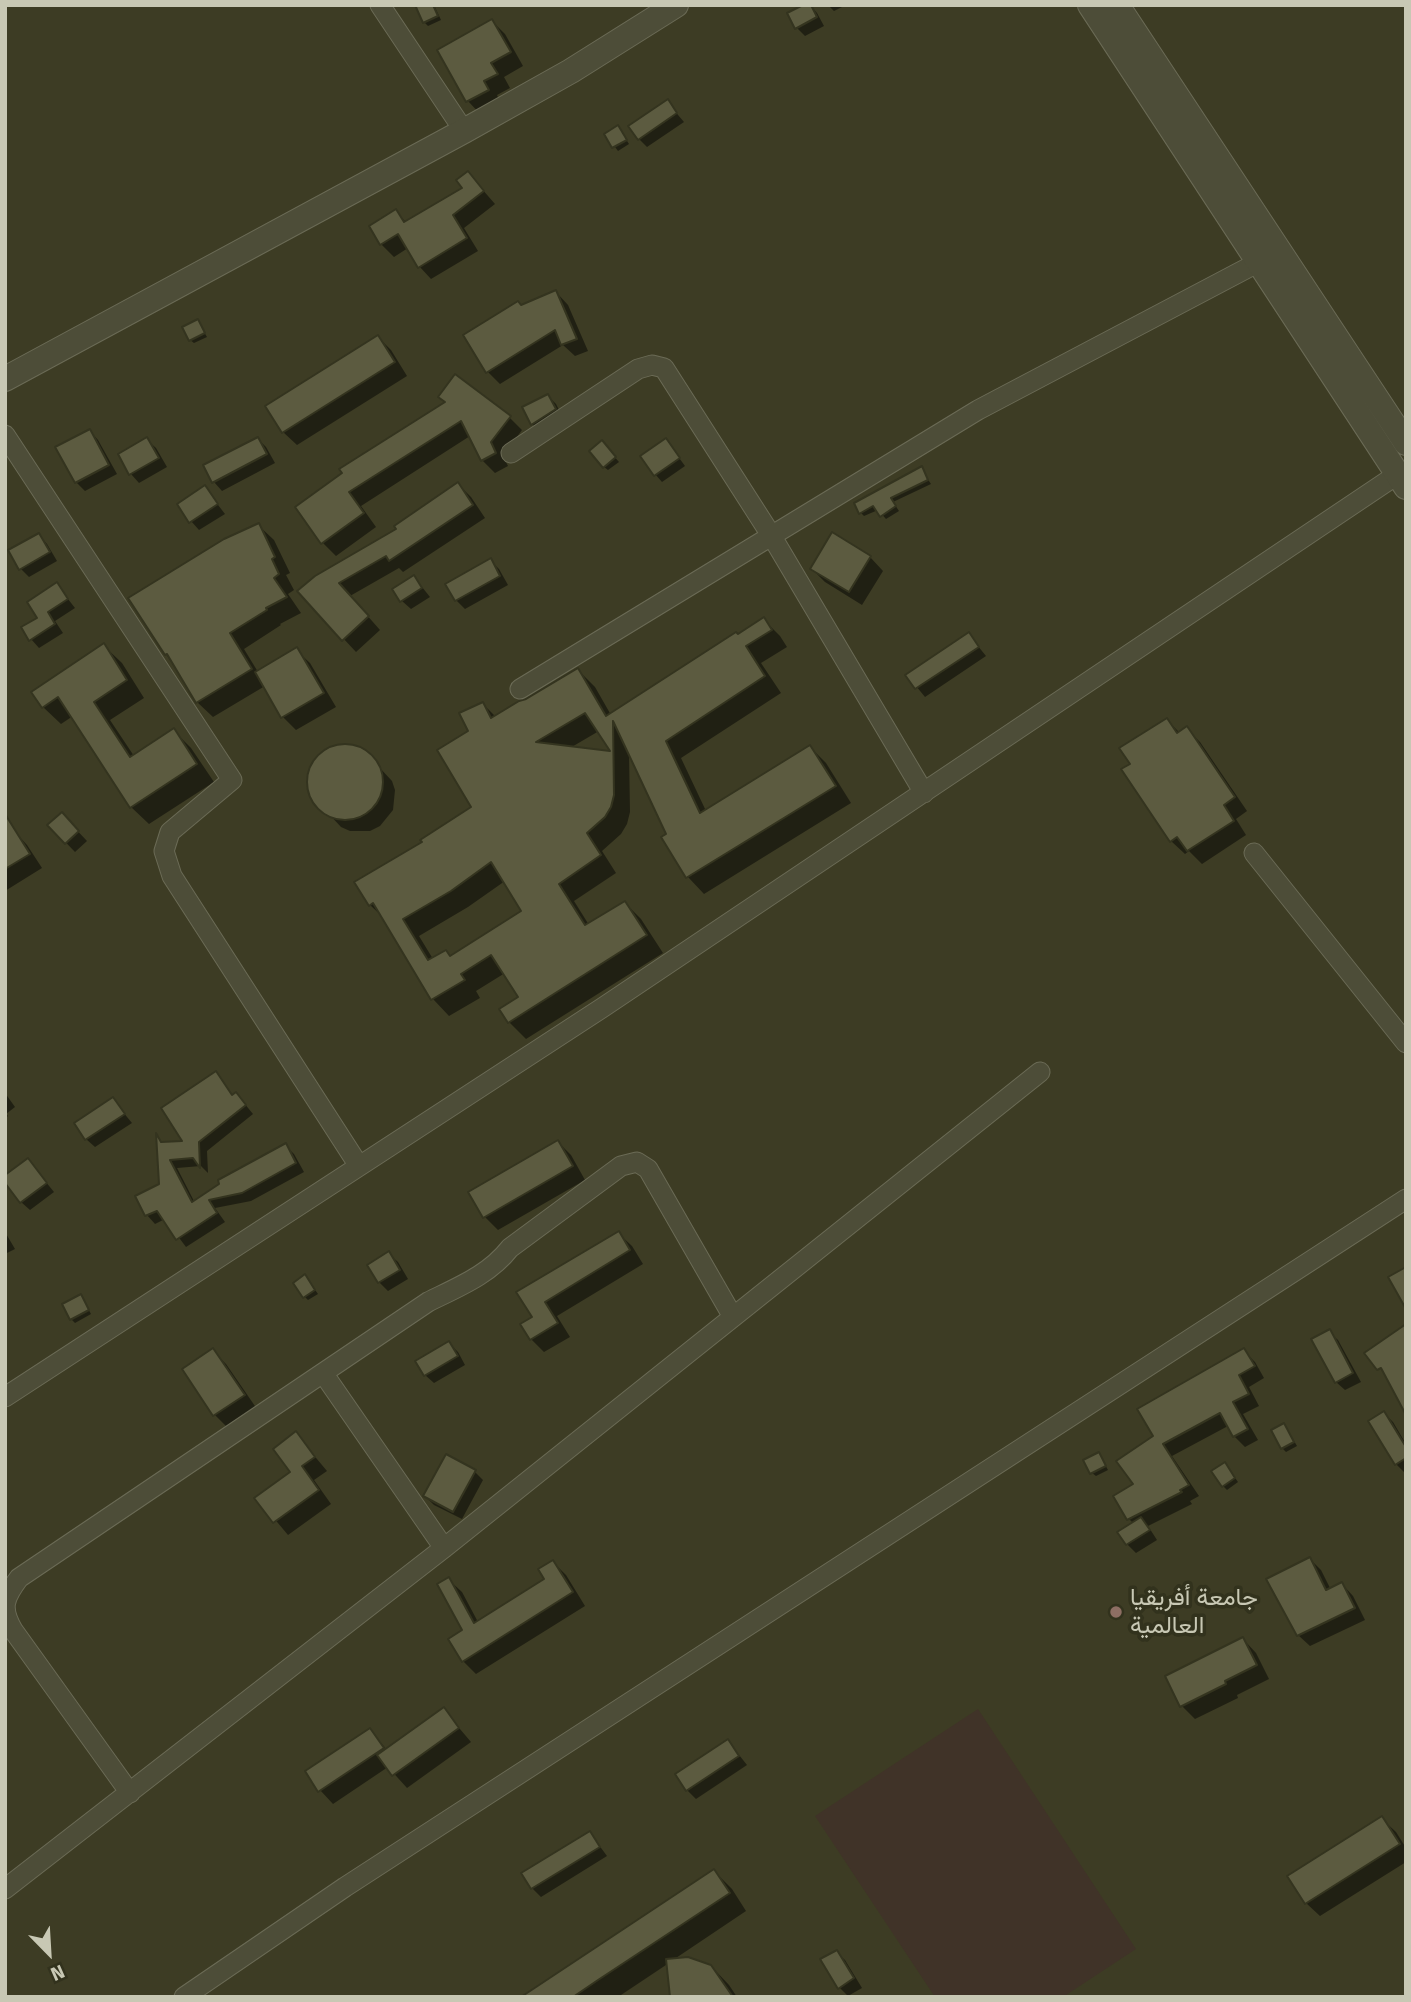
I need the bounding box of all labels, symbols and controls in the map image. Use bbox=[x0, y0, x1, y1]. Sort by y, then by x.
place label: جامعة أفريقيا العالمية bbox=[1130, 1584, 1258, 1640]
marker: جامعة أفريقيا العالمية bbox=[1108, 1604, 1124, 1620]
north arrow bbox=[14, 1918, 84, 1988]
text: N bbox=[47, 1960, 68, 1986]

